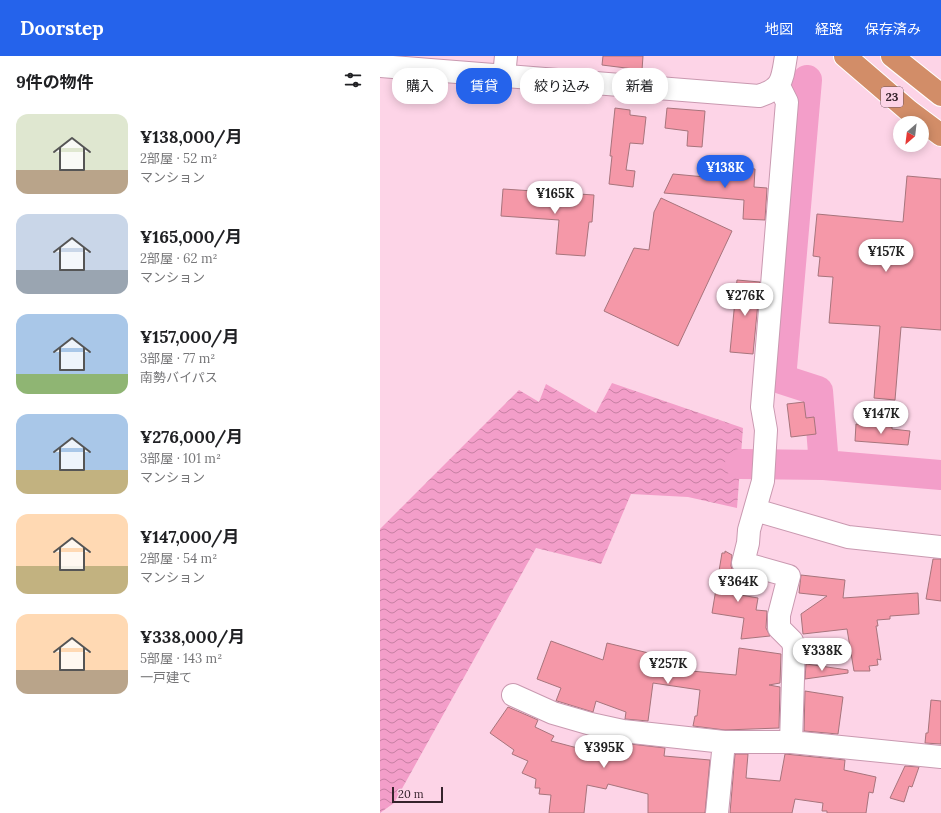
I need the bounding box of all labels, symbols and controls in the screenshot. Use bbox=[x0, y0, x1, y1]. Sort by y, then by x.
text: Doorstep bbox=[20, 16, 104, 40]
text: 地図 bbox=[765, 20, 793, 38]
text: 経路 bbox=[815, 20, 843, 38]
text: 保存済み bbox=[865, 20, 921, 38]
chip: 購入 bbox=[392, 68, 448, 104]
chip: 賃貸 bbox=[456, 68, 512, 104]
chip: 絞り込み bbox=[520, 68, 604, 104]
chip: 新着 bbox=[612, 68, 668, 104]
icon: filters bbox=[342, 69, 364, 91]
text: 9件の物件 bbox=[16, 71, 94, 93]
road number: 23 bbox=[881, 87, 903, 107]
north arrow bbox=[893, 116, 929, 152]
map controls bbox=[893, 116, 929, 152]
text: ¥138,000/月 bbox=[140, 126, 243, 148]
icon: home bbox=[48, 130, 96, 178]
text: 2部屋 · 52 m² bbox=[140, 150, 217, 167]
pin: ¥138K bbox=[697, 155, 753, 189]
text: ¥138K bbox=[706, 159, 744, 176]
text: マンション bbox=[140, 169, 205, 186]
pin: ¥165K bbox=[527, 181, 583, 215]
text: ¥165K bbox=[536, 185, 574, 202]
text: ¥165,000/月 bbox=[140, 226, 242, 248]
icon: home bbox=[48, 230, 96, 278]
pin: ¥157K bbox=[858, 239, 914, 273]
text: ¥157K bbox=[867, 243, 905, 260]
text: 2部屋 · 62 m² bbox=[140, 250, 218, 267]
text: マンション bbox=[140, 269, 205, 286]
pin: ¥276K bbox=[717, 283, 773, 317]
text: ¥276K bbox=[725, 287, 765, 304]
text: ¥157,000/月 bbox=[140, 326, 239, 348]
icon: home bbox=[48, 330, 96, 378]
text: 3部屋 · 77 m² bbox=[140, 350, 215, 367]
text: 南勢バイパス bbox=[140, 369, 218, 386]
pin: ¥147K bbox=[853, 401, 909, 435]
text: ¥147K bbox=[862, 405, 900, 422]
text: ¥276,000/月 bbox=[140, 426, 243, 448]
icon: home bbox=[48, 430, 96, 478]
text: 3部屋 · 101 m² bbox=[140, 450, 221, 467]
text: マンション bbox=[140, 469, 205, 486]
text: ¥147,000/月 bbox=[140, 526, 240, 548]
icon: home bbox=[48, 530, 96, 578]
text: 2部屋 · 54 m² bbox=[140, 550, 217, 567]
text: マンション bbox=[140, 569, 205, 586]
pin: ¥364K bbox=[710, 569, 766, 603]
text: ¥364K bbox=[718, 573, 758, 590]
text: ¥338,000/月 bbox=[140, 626, 245, 648]
icon: home bbox=[48, 630, 96, 678]
pin: ¥338K bbox=[794, 638, 850, 672]
text: ¥338K bbox=[802, 642, 842, 659]
text: 5部屋 · 143 m² bbox=[140, 650, 222, 667]
pin: ¥257K bbox=[640, 651, 696, 685]
text: ¥257K bbox=[649, 655, 687, 672]
text: 一戸建て bbox=[140, 669, 192, 686]
pin: ¥395K bbox=[576, 735, 632, 769]
text: ¥395K bbox=[584, 739, 624, 756]
scale bar bbox=[392, 785, 443, 804]
text: 20 m bbox=[398, 787, 423, 801]

